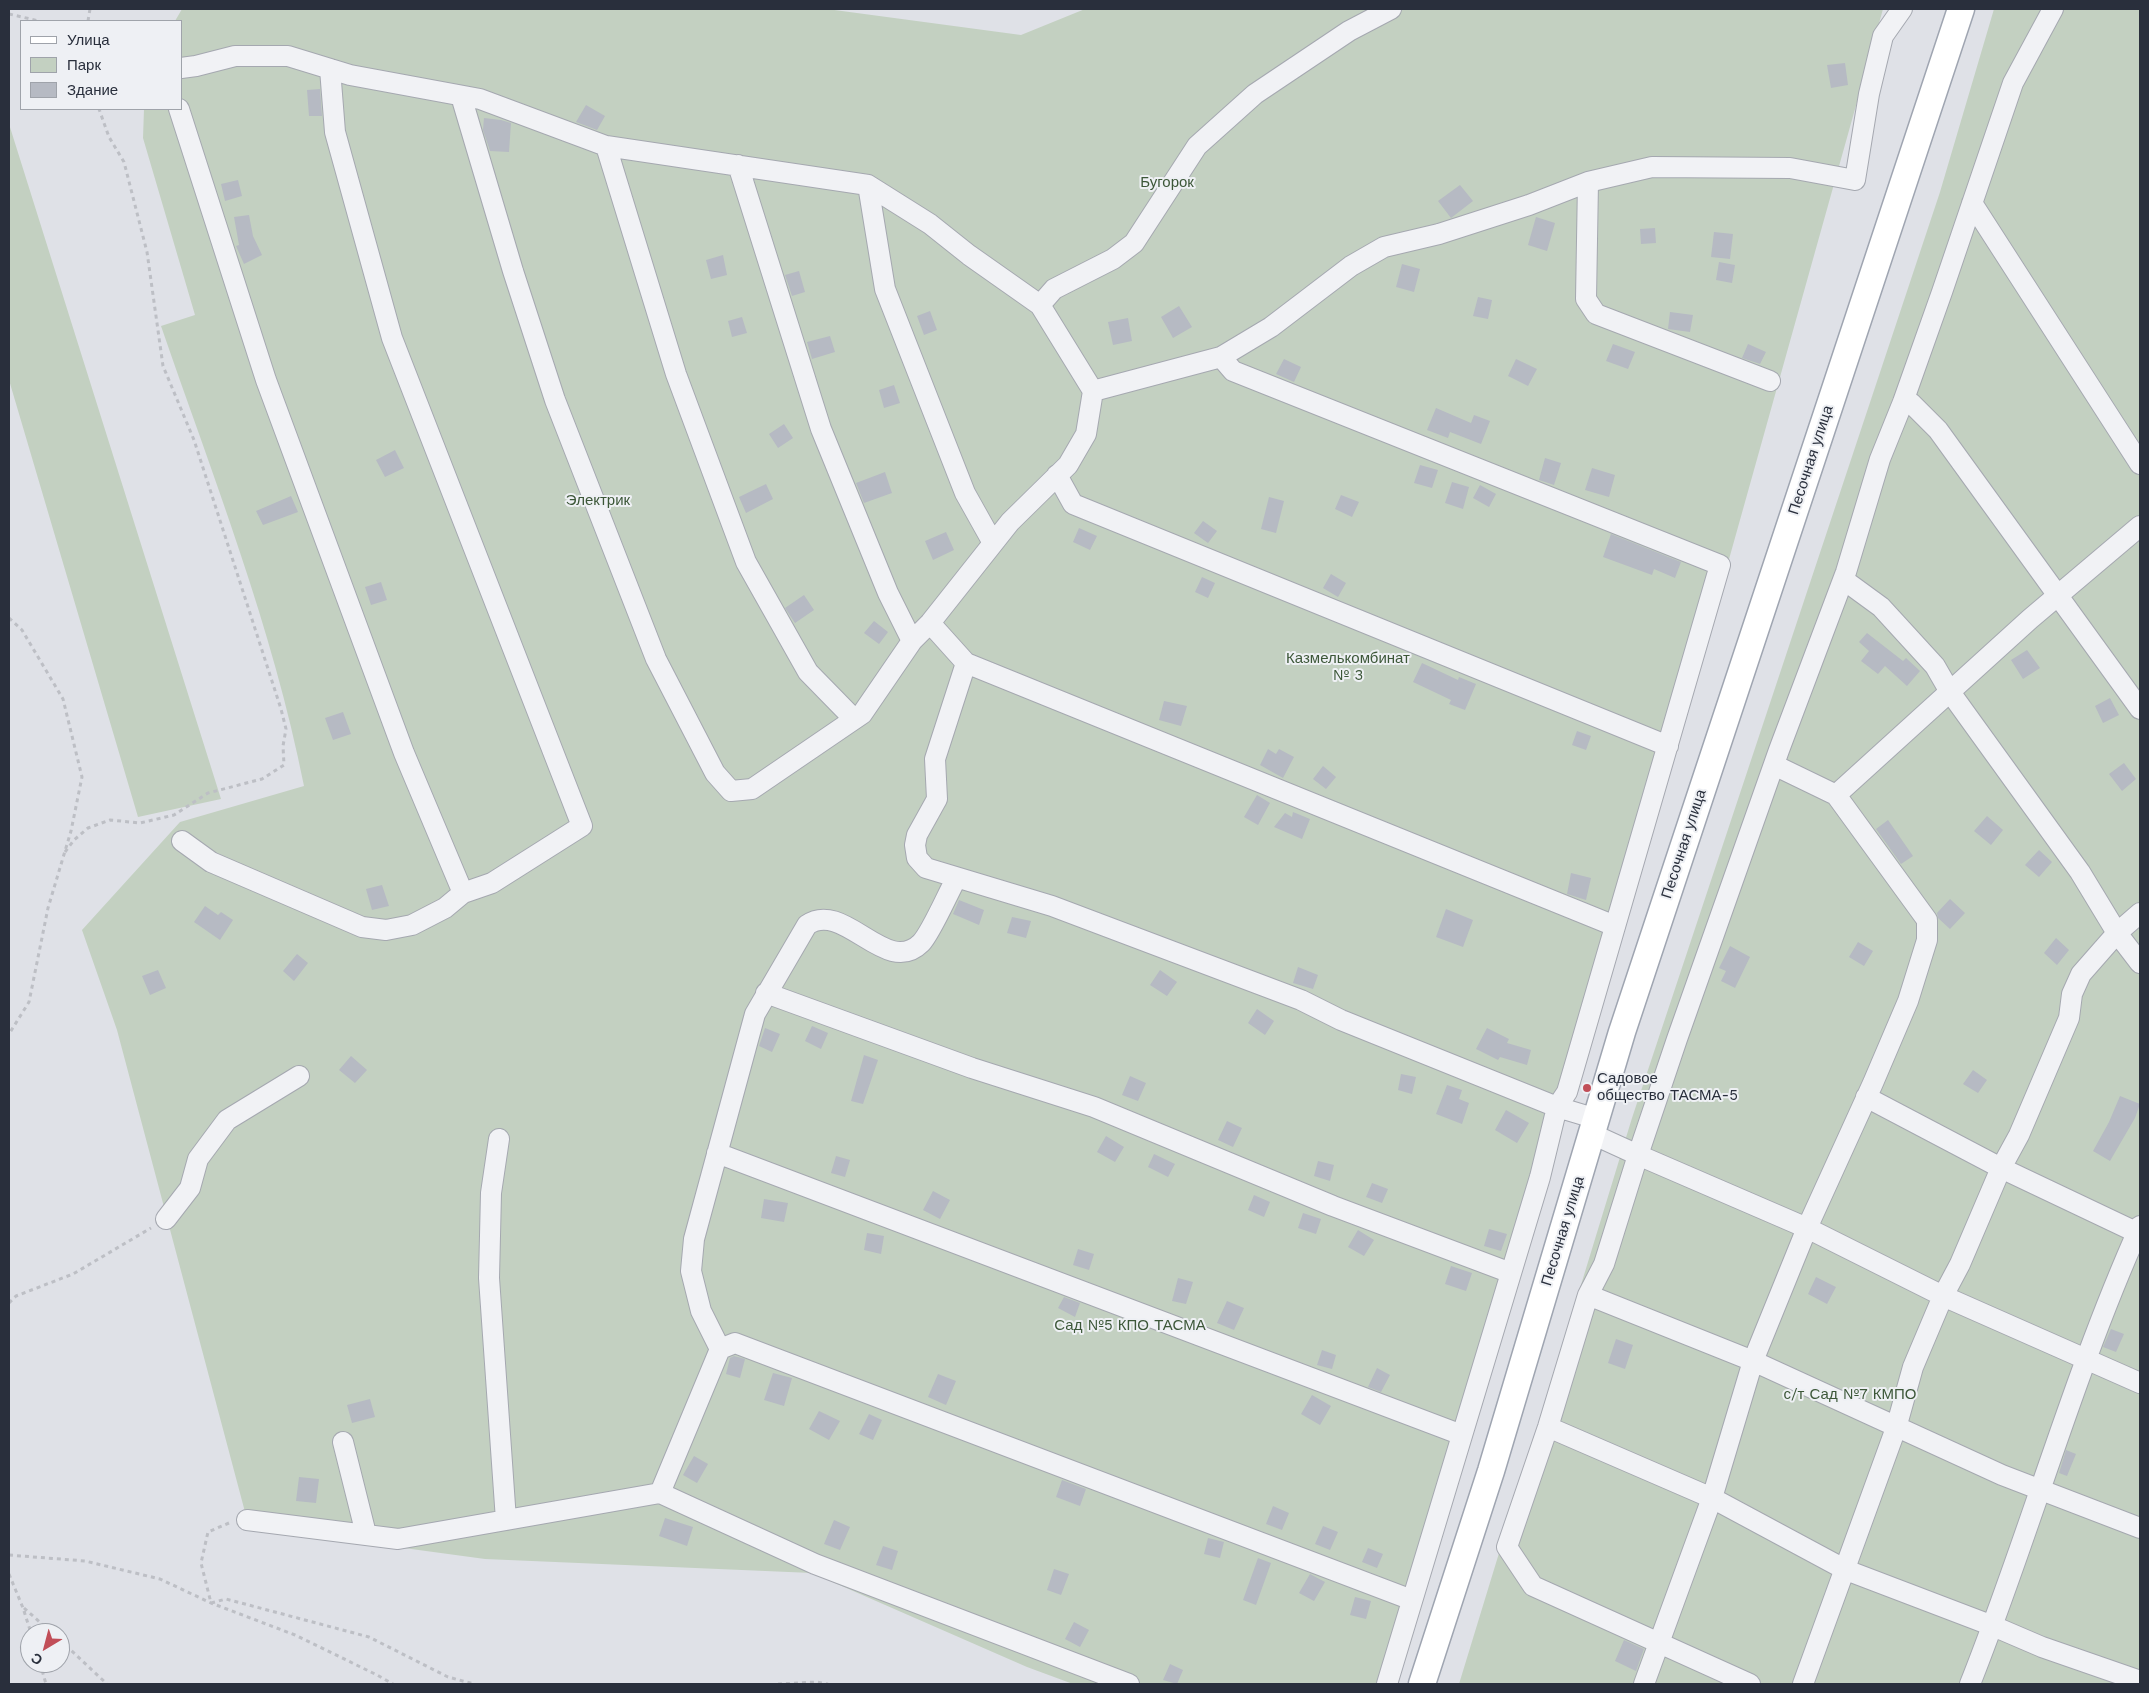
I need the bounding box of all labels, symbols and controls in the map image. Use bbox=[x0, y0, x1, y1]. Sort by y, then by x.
legend bbox=[20, 20, 182, 110]
text: Улица bbox=[67, 31, 110, 49]
text: Парк bbox=[67, 56, 101, 74]
text: Здание bbox=[67, 81, 118, 99]
park label: Бугорок bbox=[1140, 174, 1194, 192]
street label: Песочная улица bbox=[1785, 403, 1837, 517]
park label: Электрик bbox=[566, 492, 630, 510]
park label: Казмелькомбинат № 3 bbox=[1286, 650, 1410, 685]
street label: Песочная улица bbox=[1658, 787, 1710, 901]
place label: Садовое общество ТАСМА-5 bbox=[1597, 1070, 1738, 1105]
marker: Садовое общество ТАСМА-5 bbox=[1581, 1082, 1593, 1094]
street label: Песочная улица bbox=[1538, 1174, 1588, 1288]
park label: Сад №5 КПО ТАСМА bbox=[1054, 1317, 1206, 1335]
park label: с/т Сад №7 КМПО bbox=[1784, 1386, 1916, 1404]
north arrow bbox=[20, 1623, 70, 1673]
text: С bbox=[28, 1650, 45, 1669]

